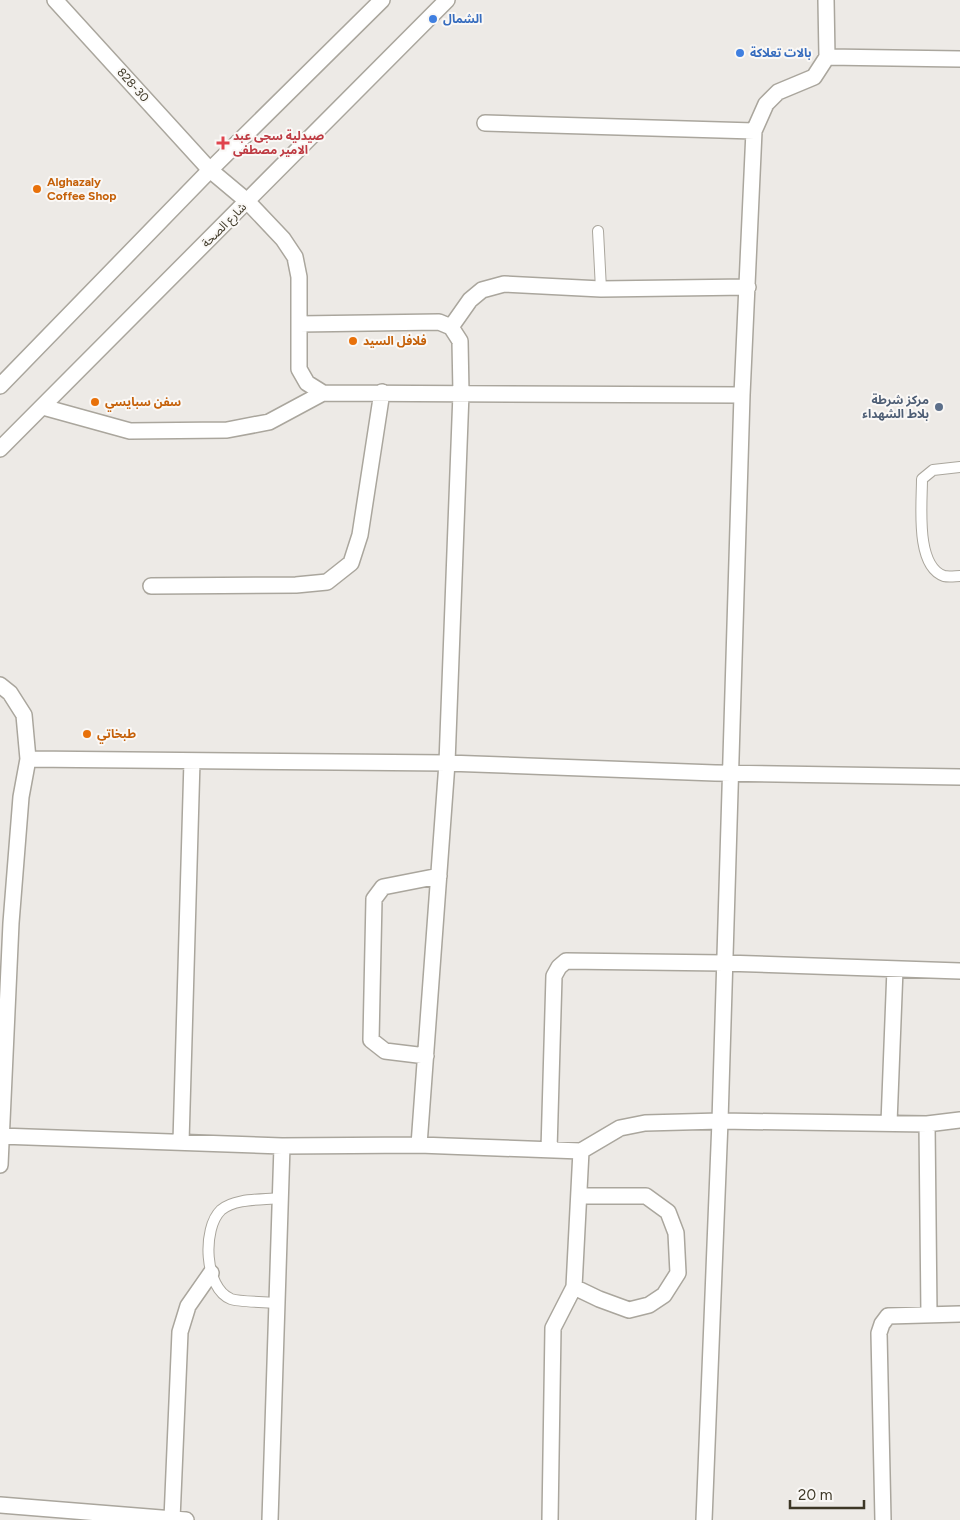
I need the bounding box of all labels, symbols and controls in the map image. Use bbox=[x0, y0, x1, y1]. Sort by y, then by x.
place label: الشمال bbox=[443, 12, 482, 26]
marker: الشمال bbox=[427, 13, 439, 25]
place label: بالات تعلاكة bbox=[750, 46, 812, 60]
marker: بالات تعلاكة bbox=[734, 47, 746, 59]
street label: 828-30 bbox=[114, 65, 152, 105]
place label: صيدلية سجى عبد الامير مصطفى bbox=[233, 129, 325, 157]
marker: صيدلية سجى عبد الامير مصطفى bbox=[217, 137, 229, 149]
place label: Alghazaly Coffee Shop bbox=[47, 175, 116, 203]
marker: Alghazaly Coffee Shop bbox=[31, 183, 43, 195]
street label: شارع الصحة bbox=[199, 200, 251, 252]
place label: فلافل السيد bbox=[363, 334, 426, 348]
marker: فلافل السيد bbox=[347, 335, 359, 347]
place label: مركز شرطة بلاط الشهداء bbox=[862, 393, 929, 421]
place label: سفن سبايسي bbox=[105, 395, 181, 412]
marker: سفن سبايسي bbox=[89, 396, 101, 408]
marker: مركز شرطة بلاط الشهداء bbox=[933, 401, 945, 413]
place label: طبخاتي bbox=[97, 727, 136, 744]
marker: طبخاتي bbox=[81, 728, 93, 740]
scale bar bbox=[790, 1478, 864, 1510]
text: 20 m bbox=[798, 1486, 832, 1504]

